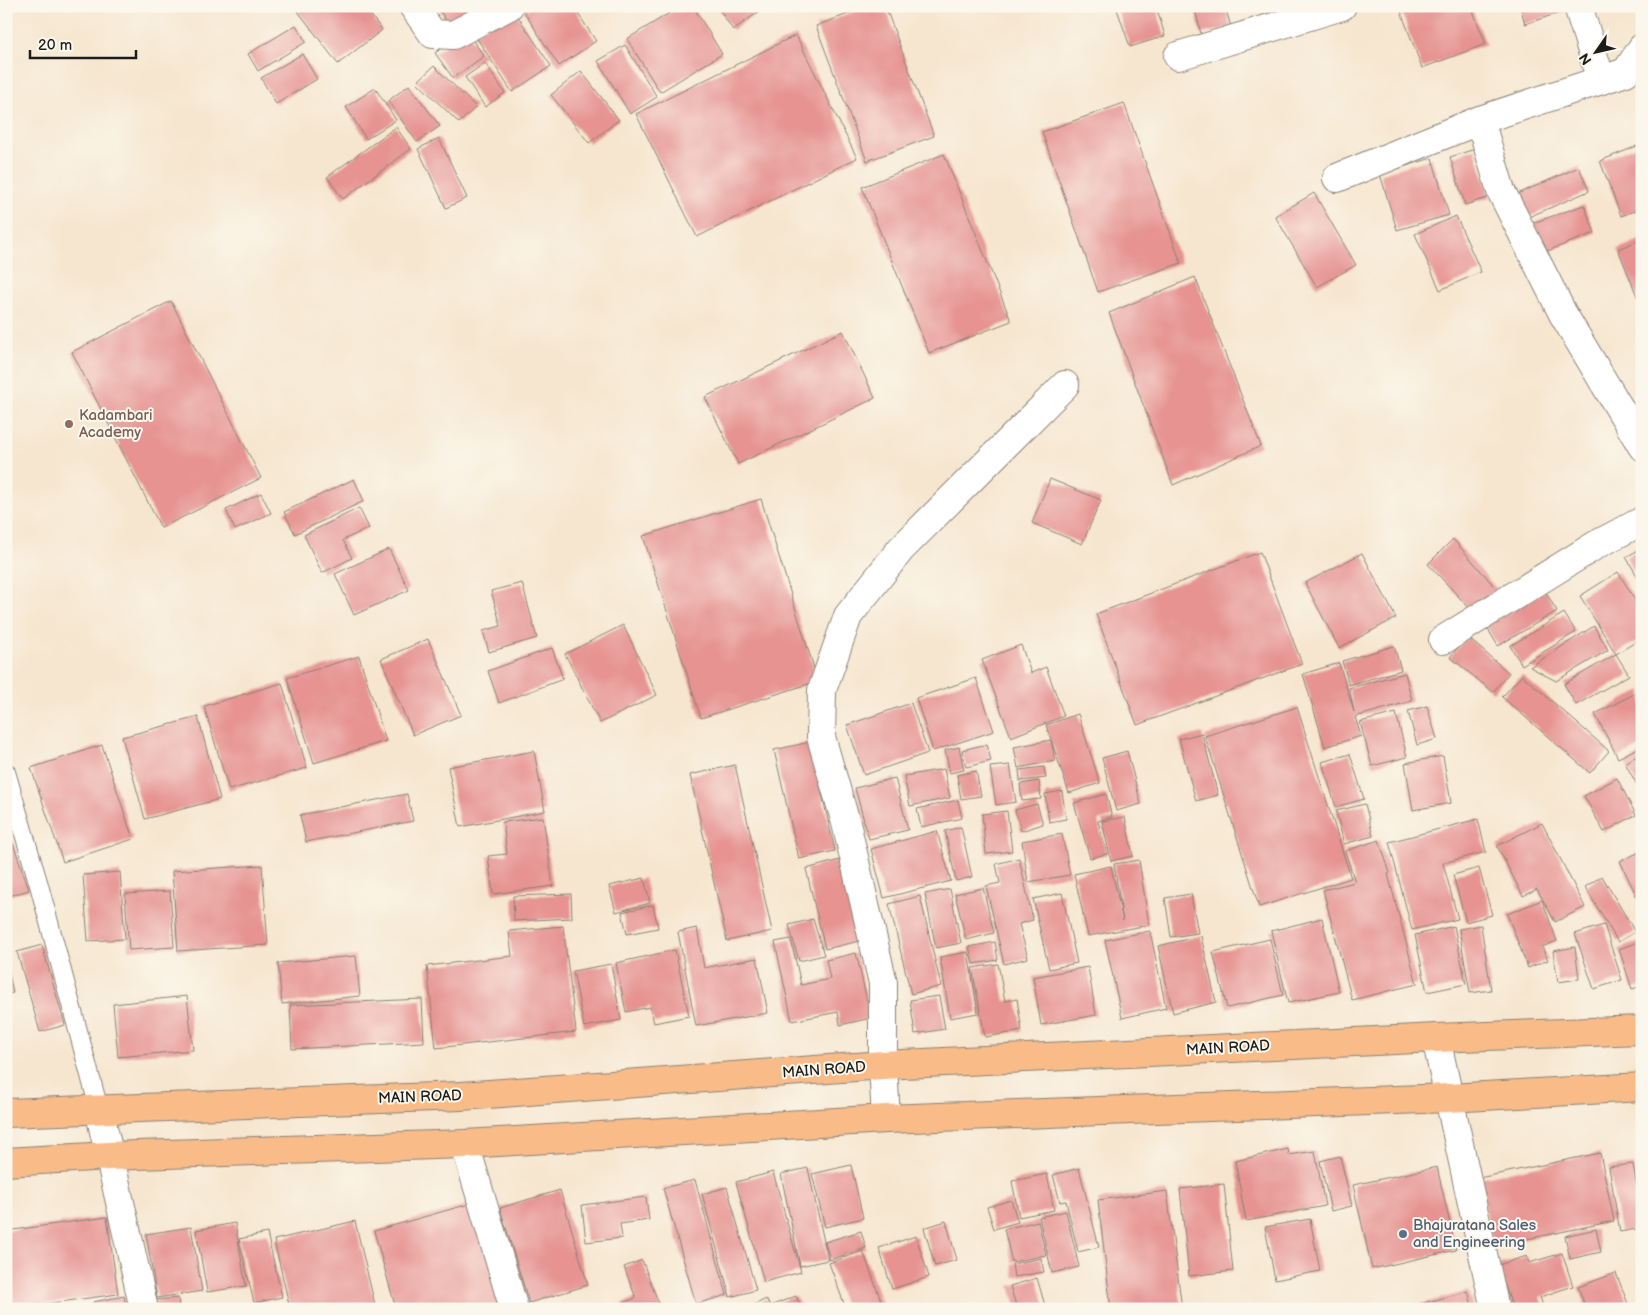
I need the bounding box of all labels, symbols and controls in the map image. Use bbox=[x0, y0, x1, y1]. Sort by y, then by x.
scale bar bbox=[30, 28, 136, 60]
north arrow bbox=[1570, 28, 1620, 78]
text: 20 m bbox=[38, 36, 72, 55]
text: N bbox=[1576, 50, 1596, 68]
place label: Kadambari Academy bbox=[79, 406, 153, 442]
marker: Kadambari Academy bbox=[63, 418, 75, 430]
street label: MAIN ROAD bbox=[1186, 1036, 1270, 1060]
street label: MAIN ROAD bbox=[782, 1058, 867, 1082]
street label: MAIN ROAD bbox=[378, 1086, 462, 1108]
place label: Bhajuratana Sales and Engineering bbox=[1413, 1216, 1537, 1252]
marker: Bhajuratana Sales and Engineering bbox=[1397, 1228, 1409, 1240]

